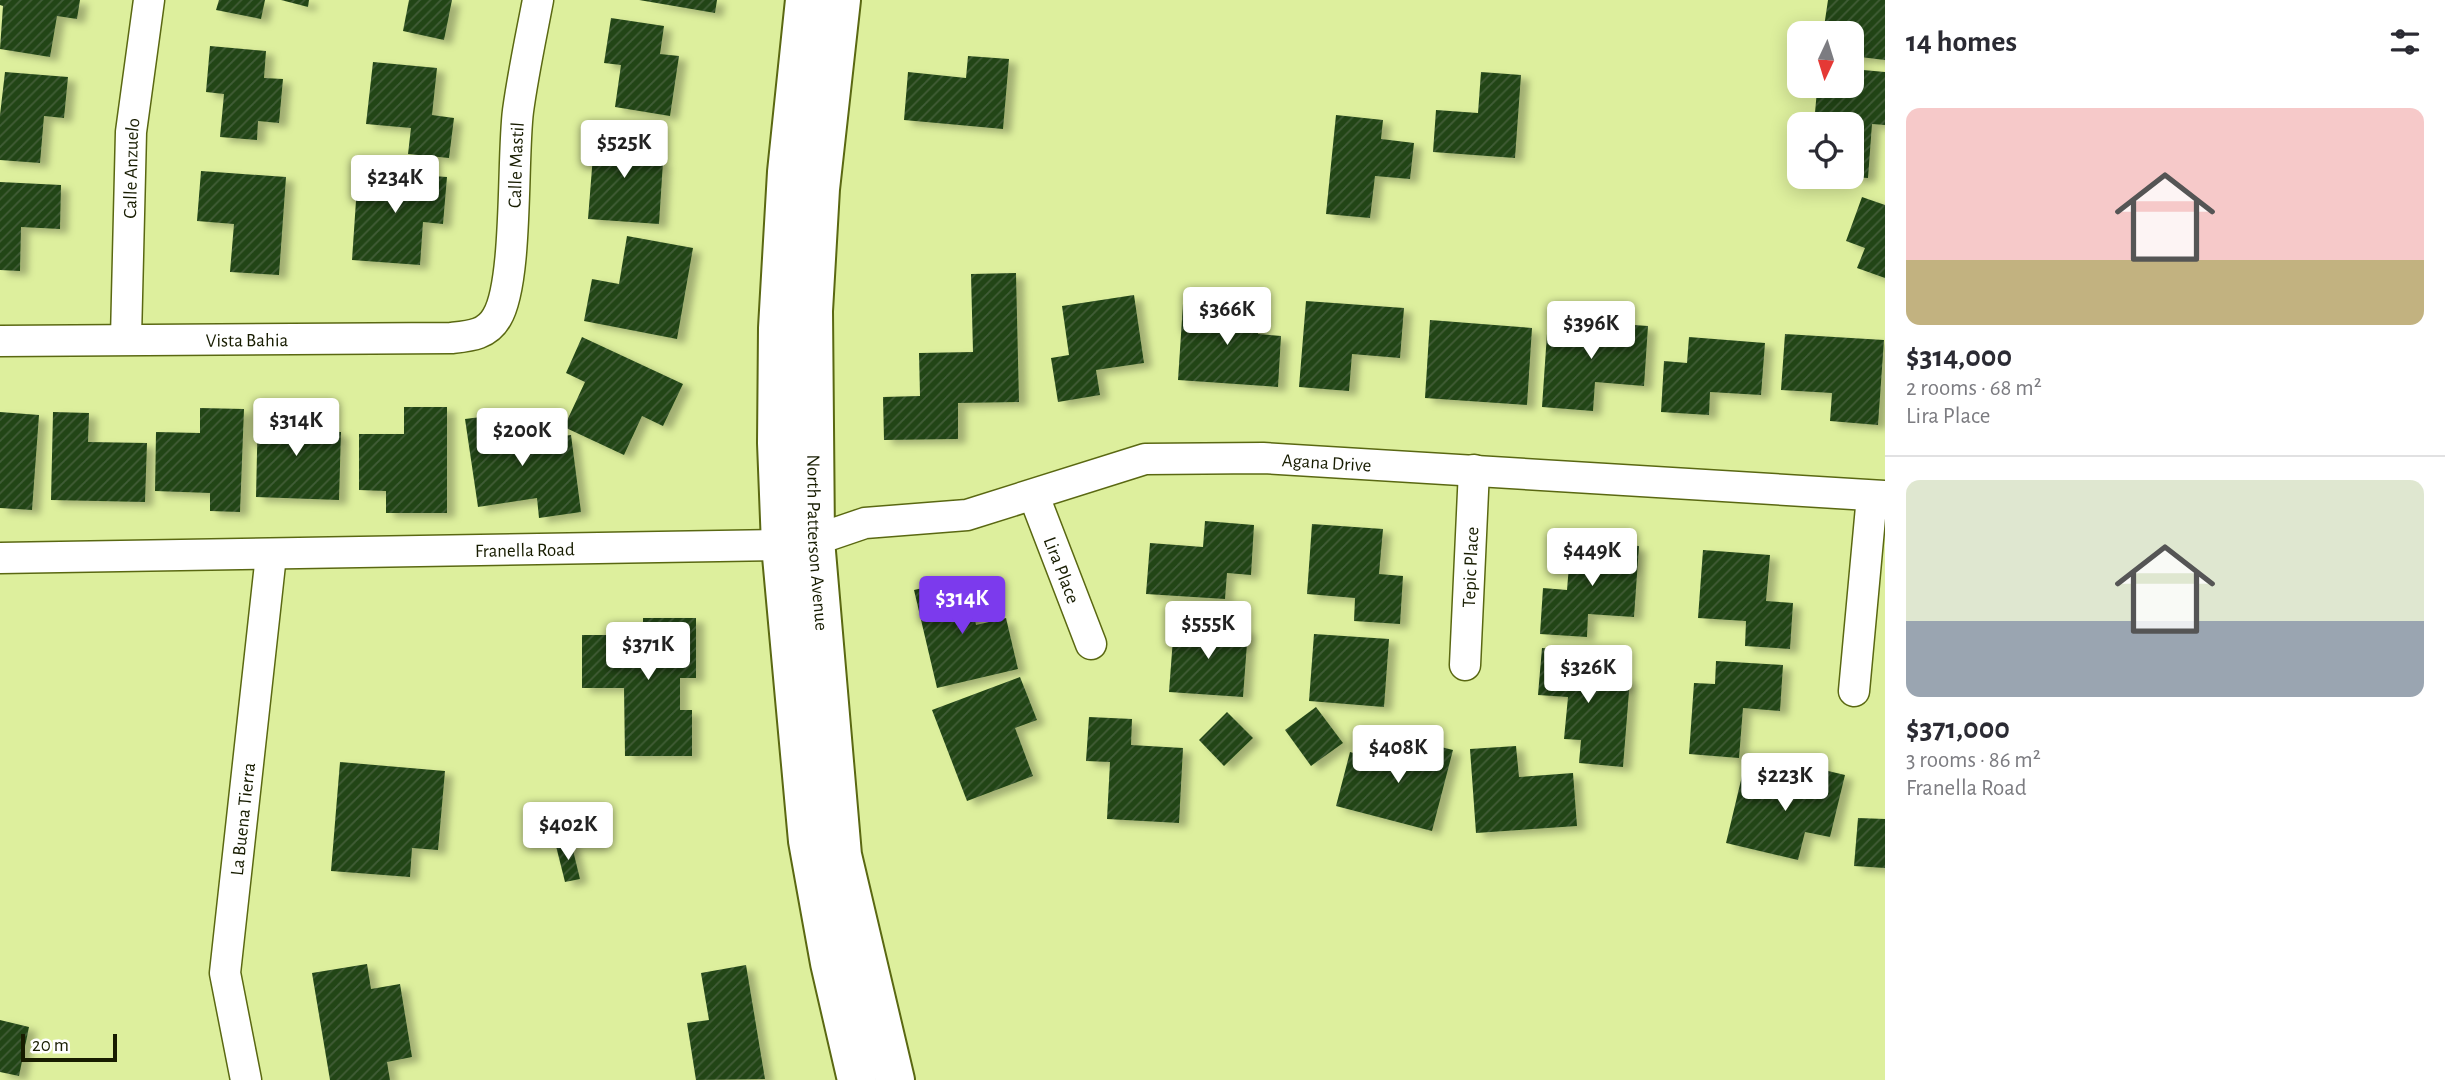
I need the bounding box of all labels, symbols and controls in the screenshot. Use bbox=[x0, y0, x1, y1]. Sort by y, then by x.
north arrow bbox=[1787, 21, 1864, 98]
map controls bbox=[1787, 21, 1864, 189]
icon: filters bbox=[2386, 23, 2424, 61]
text: 14 homes bbox=[1906, 27, 2017, 57]
button: locate bbox=[1787, 112, 1864, 189]
street label: Calle Anzuelo bbox=[121, 117, 144, 219]
pin: $525K bbox=[575, 120, 673, 180]
street label: Calle Mastil bbox=[506, 121, 528, 208]
text: $525K bbox=[597, 131, 651, 154]
icon: home bbox=[2102, 154, 2228, 280]
pin: $234K bbox=[346, 156, 444, 215]
text: $234K bbox=[367, 166, 423, 189]
pin: $366K bbox=[1178, 288, 1276, 347]
text: $366K bbox=[1199, 298, 1255, 321]
pin: $396K bbox=[1542, 302, 1640, 361]
text: $396K bbox=[1563, 312, 1619, 335]
street label: Vista Bahia bbox=[206, 331, 289, 351]
text: $314,000 bbox=[1906, 342, 2012, 372]
text: 2 rooms · 68 m² bbox=[1906, 377, 2042, 400]
pin: $314K bbox=[247, 398, 345, 458]
text: Lira Place bbox=[1906, 405, 1990, 428]
pin: $200K bbox=[473, 408, 571, 468]
text: $314K bbox=[269, 409, 323, 432]
text: $200K bbox=[493, 419, 551, 442]
street label: Agana Drive bbox=[1281, 451, 1372, 476]
street label: North Patterson Avenue bbox=[803, 454, 831, 631]
street label: Tepic Place bbox=[1460, 526, 1482, 608]
icon: home bbox=[2102, 526, 2228, 652]
pin: $449K bbox=[1543, 528, 1641, 588]
street label: Lira Place bbox=[1040, 534, 1082, 606]
text: $449K bbox=[1563, 539, 1621, 562]
street label: Franella Road bbox=[475, 540, 575, 561]
pin: $314K bbox=[913, 576, 1011, 636]
text: $314K bbox=[935, 587, 989, 610]
pin: $555K bbox=[1159, 602, 1257, 661]
text: $555K bbox=[1181, 612, 1235, 635]
pin: $371K bbox=[599, 622, 697, 682]
text: $371K bbox=[622, 633, 674, 656]
pin: $326K bbox=[1539, 646, 1637, 705]
text: $326K bbox=[1560, 656, 1616, 679]
text: $371,000 bbox=[1906, 714, 2010, 744]
pin: $408K bbox=[1349, 726, 1447, 785]
text: $408K bbox=[1369, 736, 1427, 759]
text: 3 rooms · 86 m² bbox=[1906, 749, 2041, 772]
pin: $223K bbox=[1736, 754, 1834, 813]
street label: La Buena Tierra bbox=[228, 761, 259, 877]
text: $223K bbox=[1757, 764, 1813, 787]
text: Franella Road bbox=[1906, 777, 2027, 800]
pin: $402K bbox=[519, 802, 617, 862]
text: $402K bbox=[539, 813, 597, 836]
scale bar bbox=[21, 1031, 117, 1063]
text: 20 m bbox=[32, 1036, 69, 1055]

